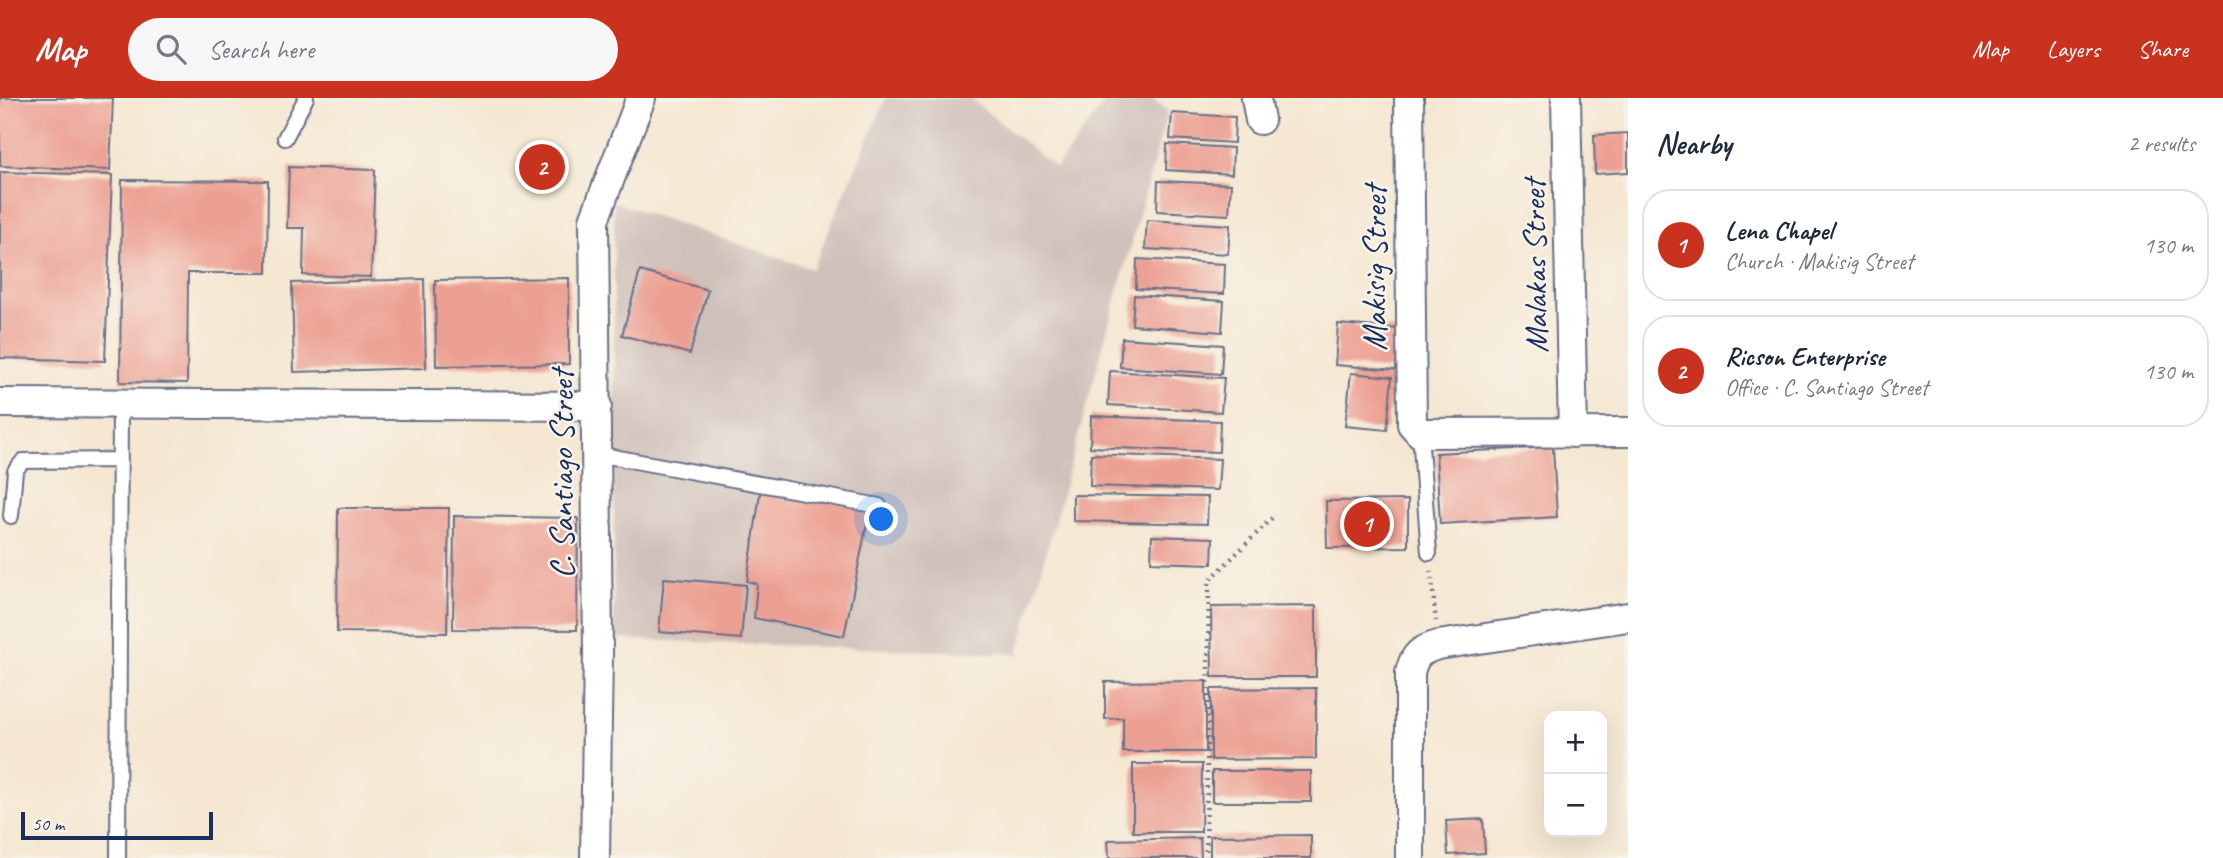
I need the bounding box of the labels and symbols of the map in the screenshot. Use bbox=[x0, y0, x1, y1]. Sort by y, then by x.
pin: 2 bbox=[519, 141, 565, 193]
street label: Malakas Street bbox=[1512, 175, 1558, 353]
street label: Makisig Street bbox=[1354, 181, 1396, 351]
street label: C. Santiago Street bbox=[541, 365, 583, 578]
pin: 1 bbox=[1344, 498, 1390, 550]
your location bbox=[864, 502, 898, 536]
scale bar bbox=[21, 809, 214, 841]

